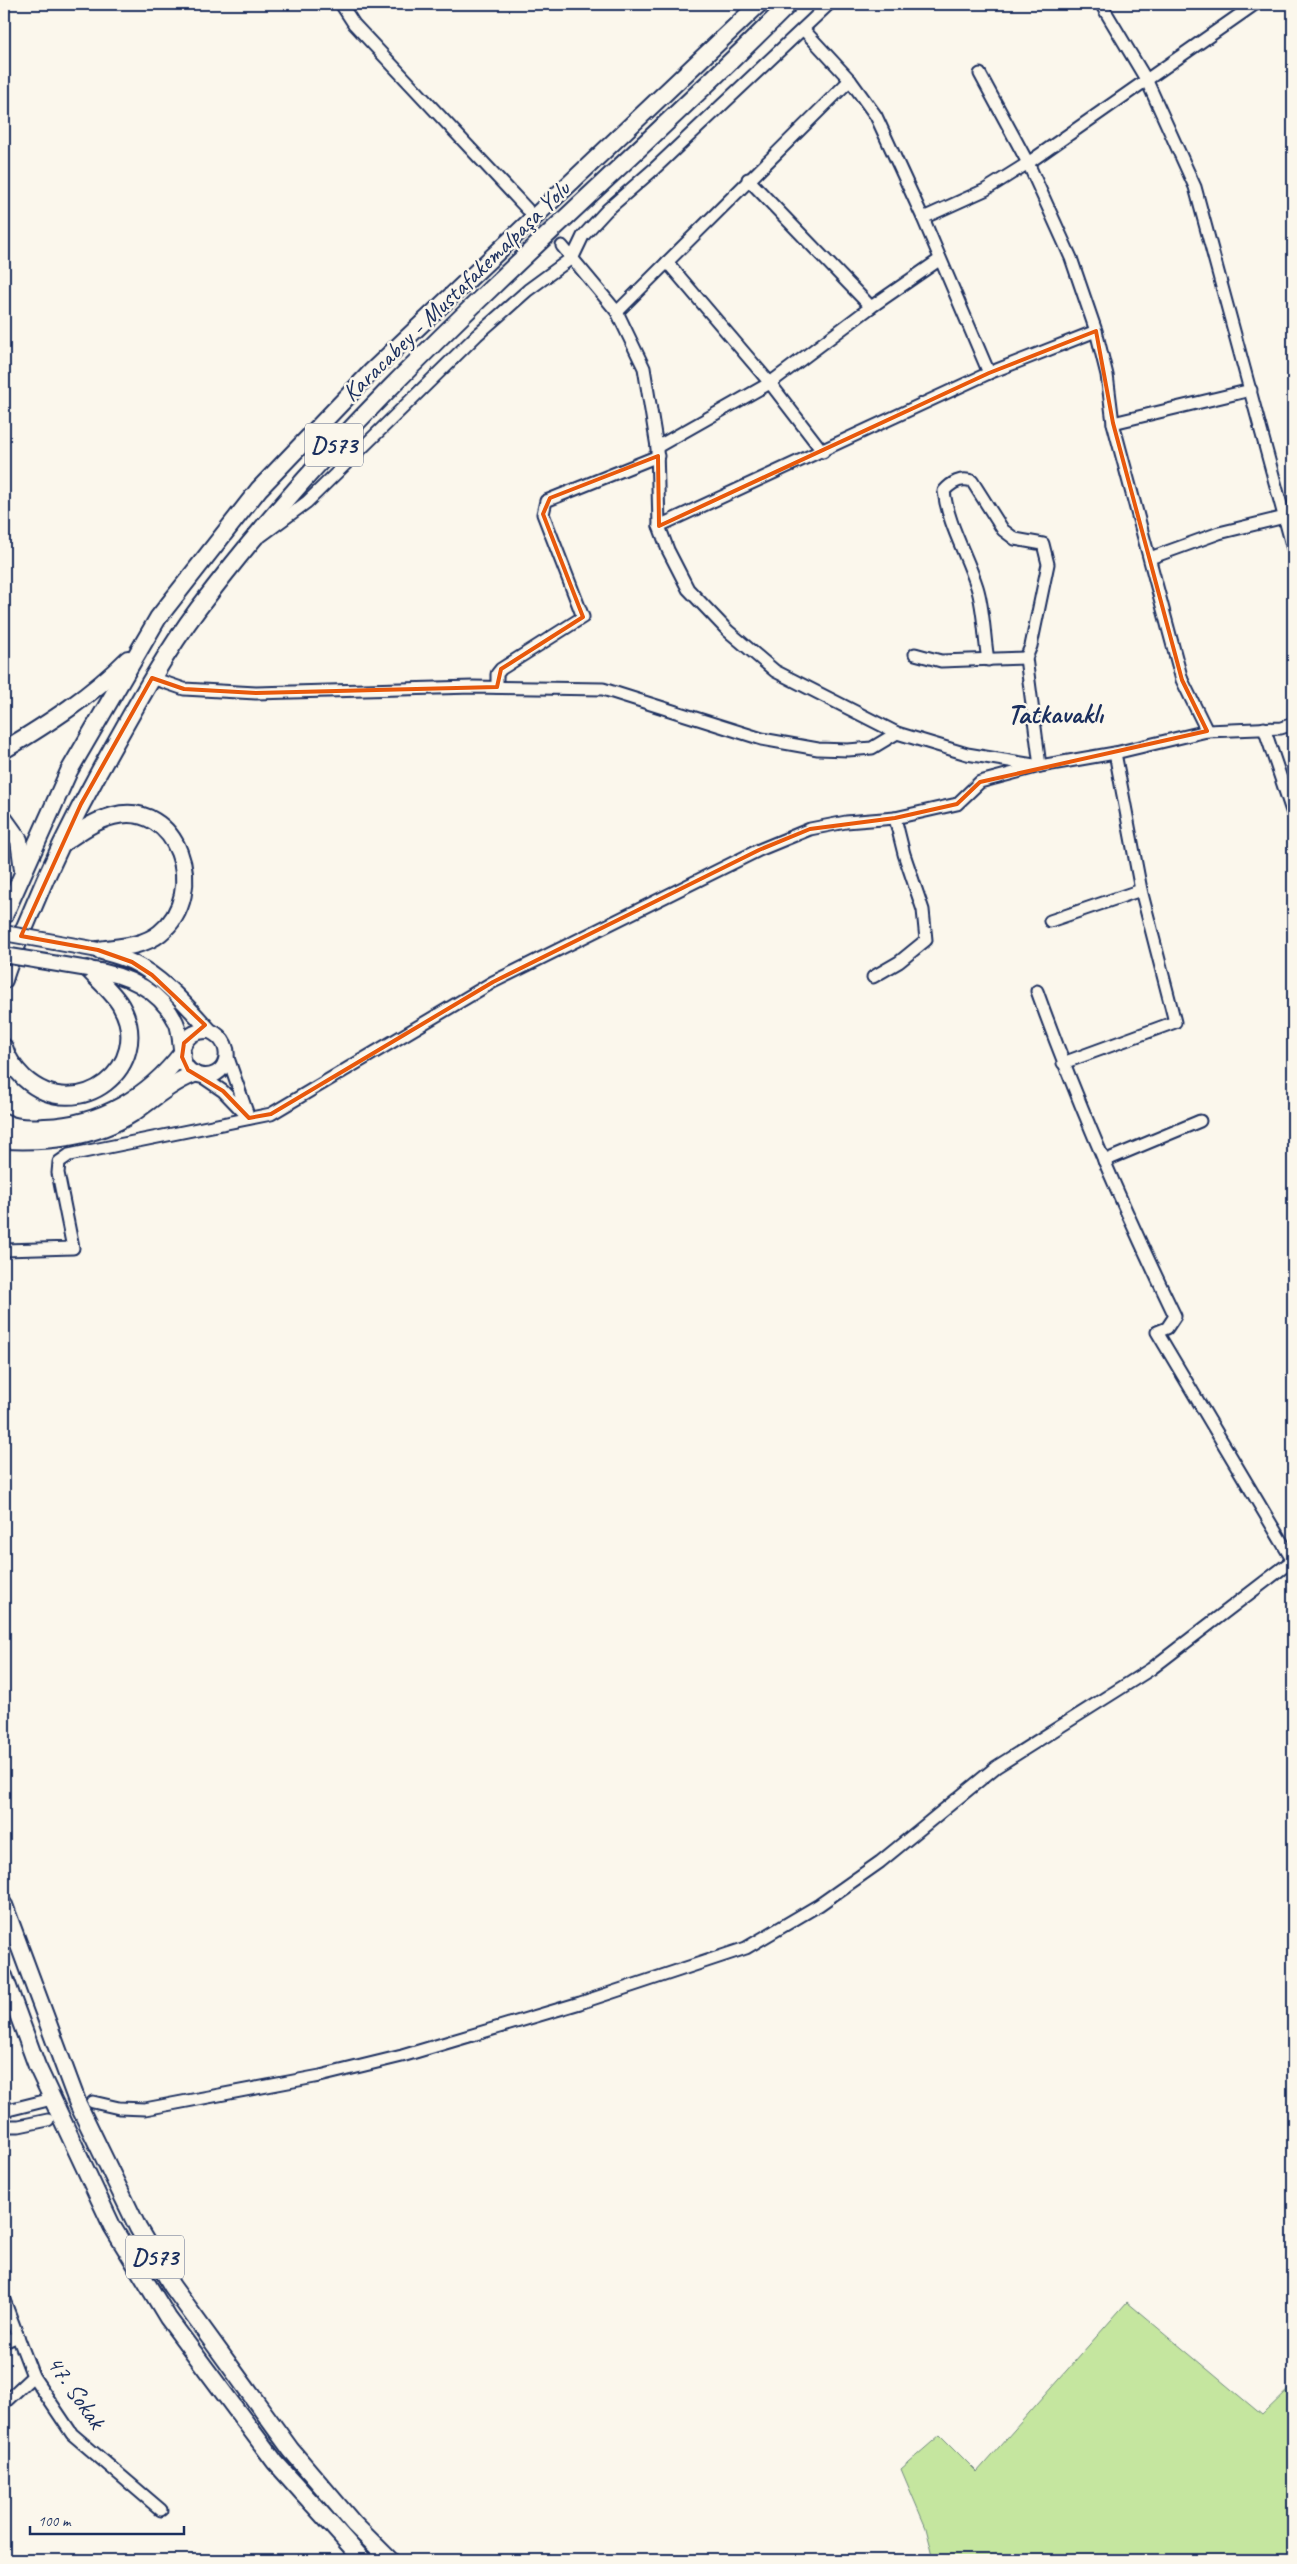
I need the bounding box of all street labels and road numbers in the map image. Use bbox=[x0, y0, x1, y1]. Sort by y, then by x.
street label: Karacabey - Mustafakemalpaşa Yolu bbox=[335, 172, 578, 409]
road number: D573 bbox=[305, 424, 363, 466]
road number: D573 bbox=[126, 2236, 184, 2278]
street label: 47. Sokak bbox=[39, 2349, 114, 2436]

